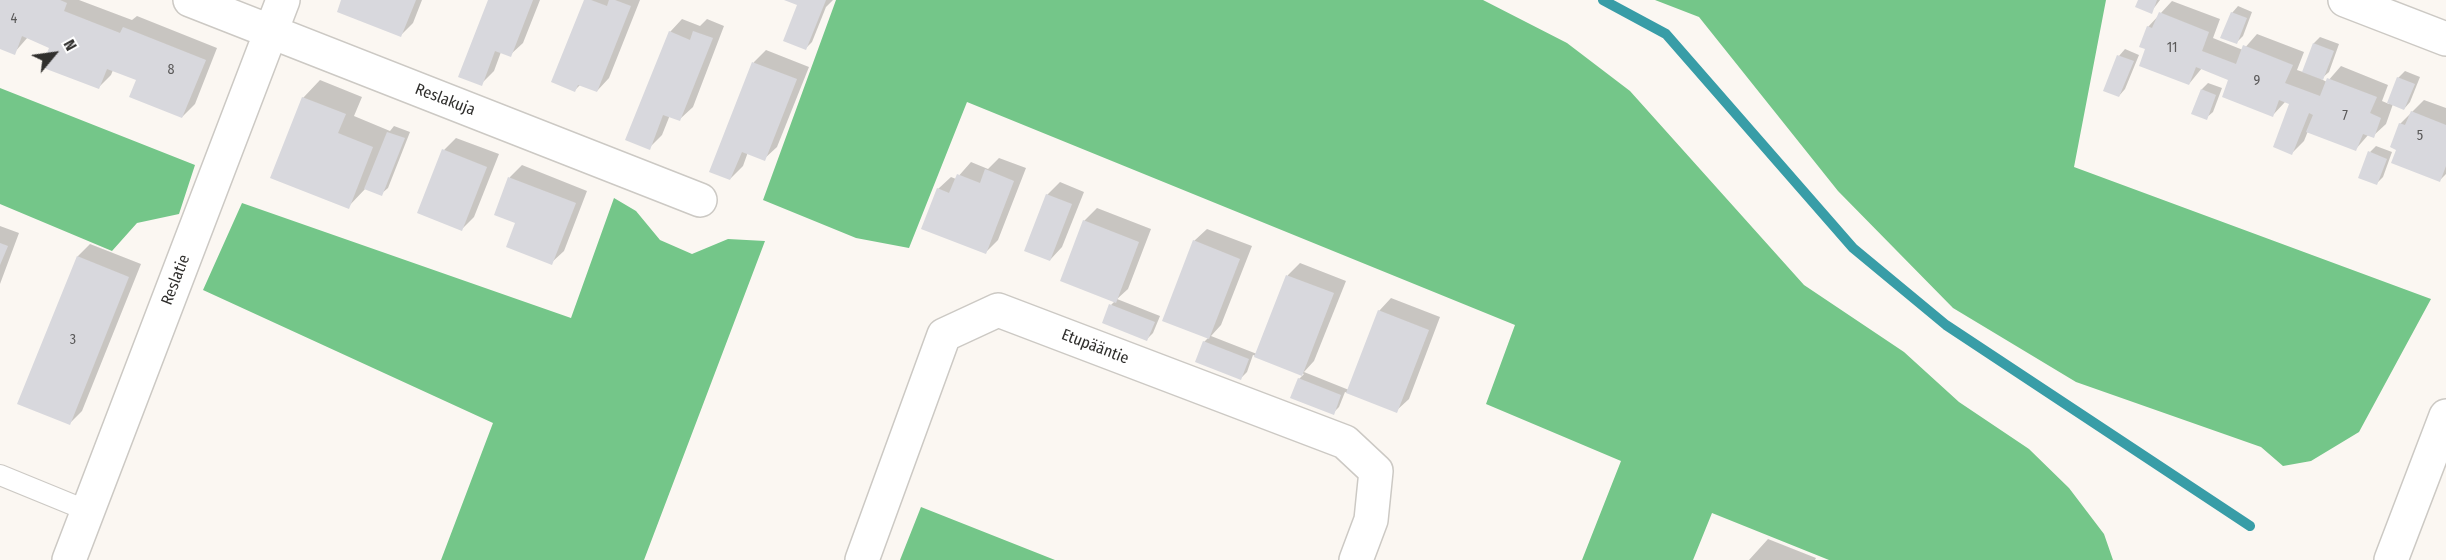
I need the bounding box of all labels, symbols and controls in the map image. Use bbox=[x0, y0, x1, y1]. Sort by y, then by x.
house number: 4 bbox=[11, 11, 17, 27]
north arrow bbox=[24, 24, 84, 84]
text: N bbox=[60, 36, 81, 54]
house number: 11 bbox=[2167, 40, 2177, 56]
house number: 8 bbox=[168, 62, 174, 78]
house number: 9 bbox=[2254, 73, 2260, 89]
street label: Reslakuja bbox=[412, 80, 478, 120]
house number: 7 bbox=[2342, 108, 2348, 124]
house number: 5 bbox=[2417, 128, 2423, 144]
street label: Reslatie bbox=[158, 252, 194, 308]
street label: Etupääntie bbox=[1059, 325, 1131, 369]
house number: 3 bbox=[70, 332, 76, 348]

